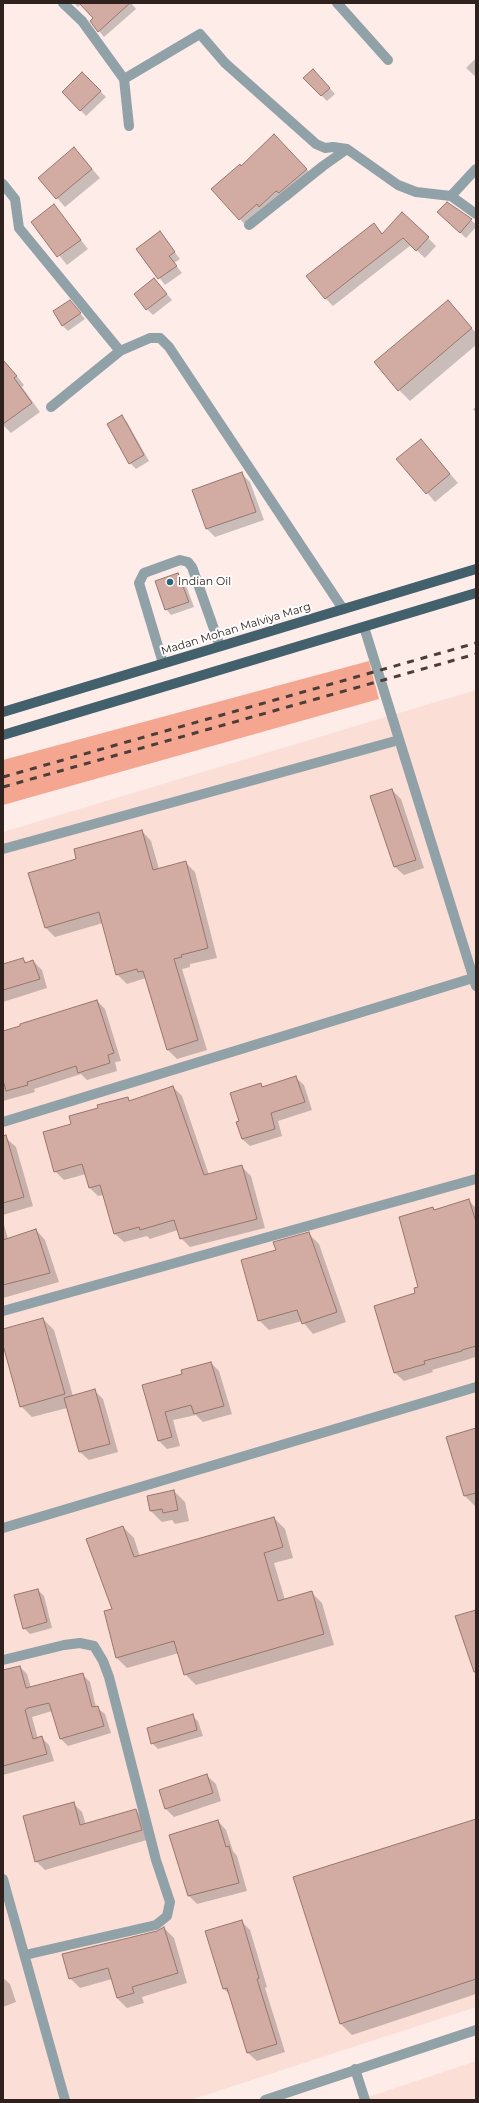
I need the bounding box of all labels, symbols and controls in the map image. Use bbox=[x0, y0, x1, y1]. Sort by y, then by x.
place label: Indian Oil bbox=[178, 575, 231, 589]
marker: Indian Oil bbox=[165, 577, 175, 587]
street label: Madan Mohan Malviya Marg bbox=[160, 600, 312, 658]

